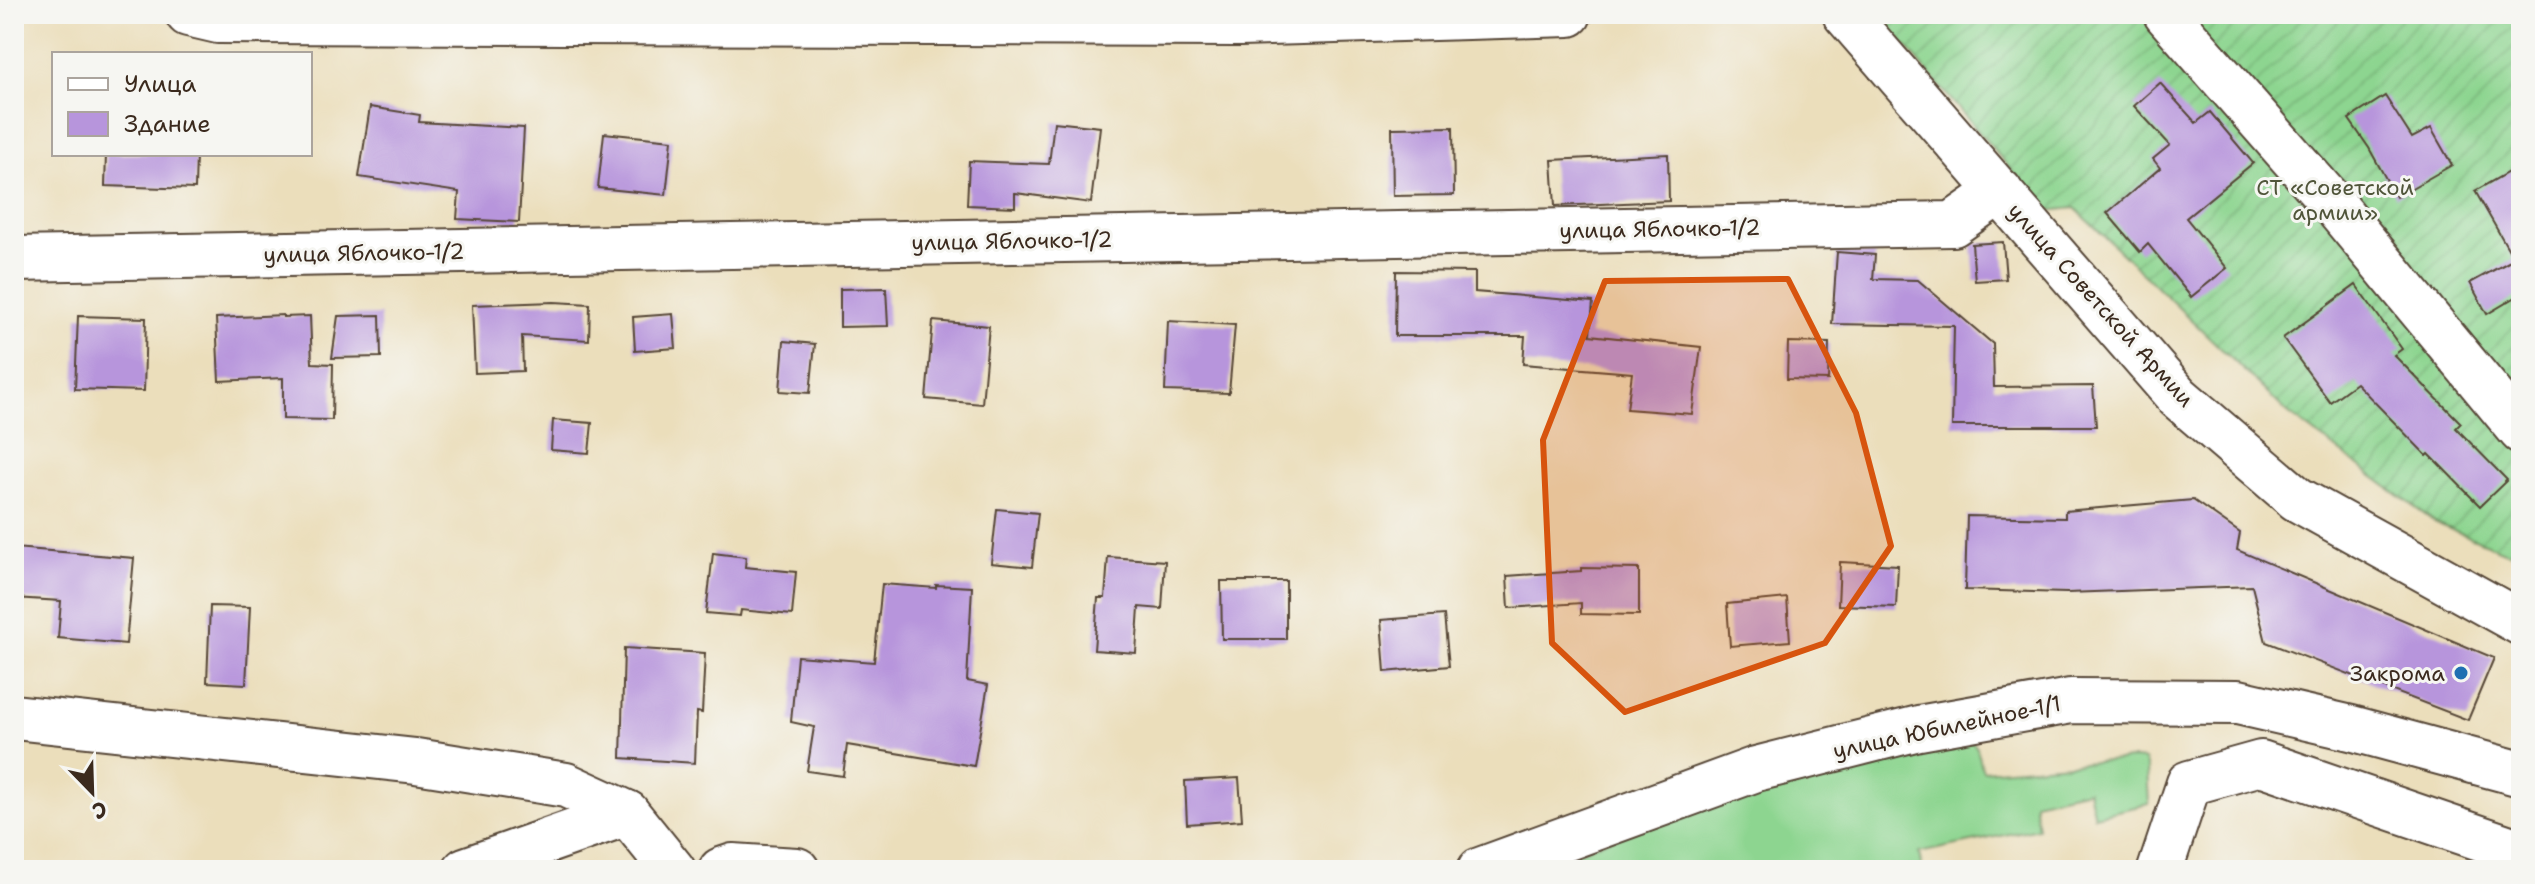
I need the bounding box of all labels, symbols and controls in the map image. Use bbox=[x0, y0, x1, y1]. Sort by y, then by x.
legend bbox=[52, 52, 312, 156]
text: Улица bbox=[124, 68, 197, 100]
text: Здание bbox=[124, 108, 211, 140]
park label: СТ «Советской армии» bbox=[2256, 173, 2414, 227]
street label: улица Советской Армии bbox=[2002, 197, 2200, 413]
street label: улица Яблочко-1/2 bbox=[1559, 213, 1761, 245]
street label: улица Яблочко-1/2 bbox=[911, 225, 1113, 257]
street label: улица Яблочко-1/2 bbox=[263, 237, 465, 269]
place label: Закрома bbox=[2350, 659, 2445, 688]
marker: Закрома bbox=[2452, 664, 2470, 682]
street label: улица Юбилейное-1/1 bbox=[1830, 689, 2064, 765]
north arrow bbox=[52, 752, 132, 832]
text: С bbox=[88, 794, 112, 826]

